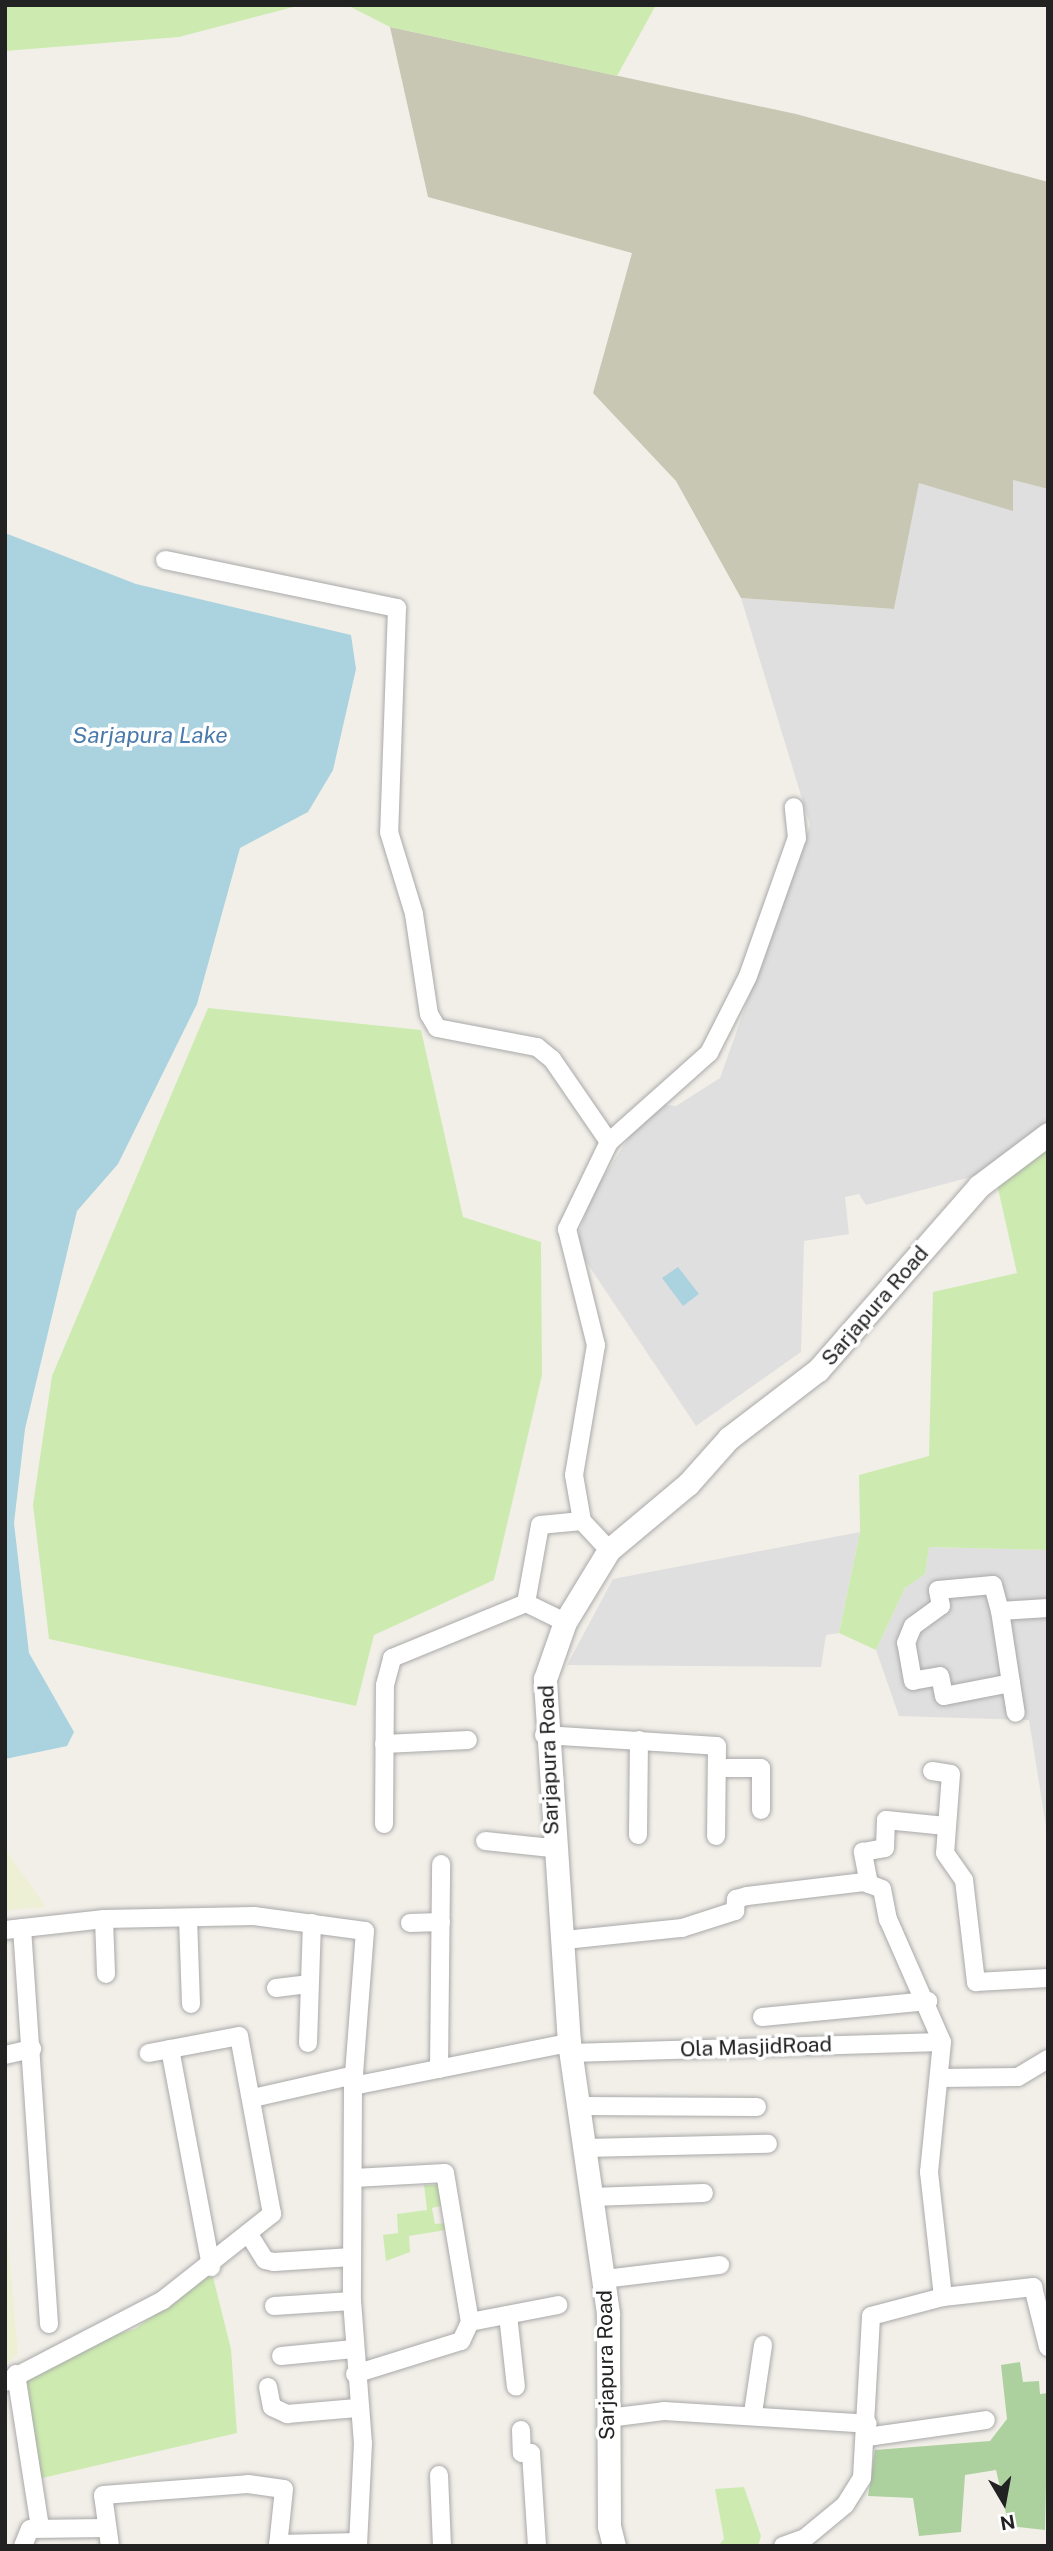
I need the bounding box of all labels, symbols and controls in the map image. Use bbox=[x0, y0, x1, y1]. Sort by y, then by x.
water label: Sarjapura Lake bbox=[72, 721, 228, 749]
street label: Sarjapura Road bbox=[816, 1241, 934, 1371]
street label: Sarjapura Road bbox=[534, 1685, 564, 1835]
street label: Ola MasjidRoad bbox=[680, 2032, 832, 2062]
street label: Sarjapura Road bbox=[592, 2290, 620, 2440]
north arrow bbox=[969, 2467, 1039, 2537]
text: N bbox=[998, 2511, 1017, 2535]

